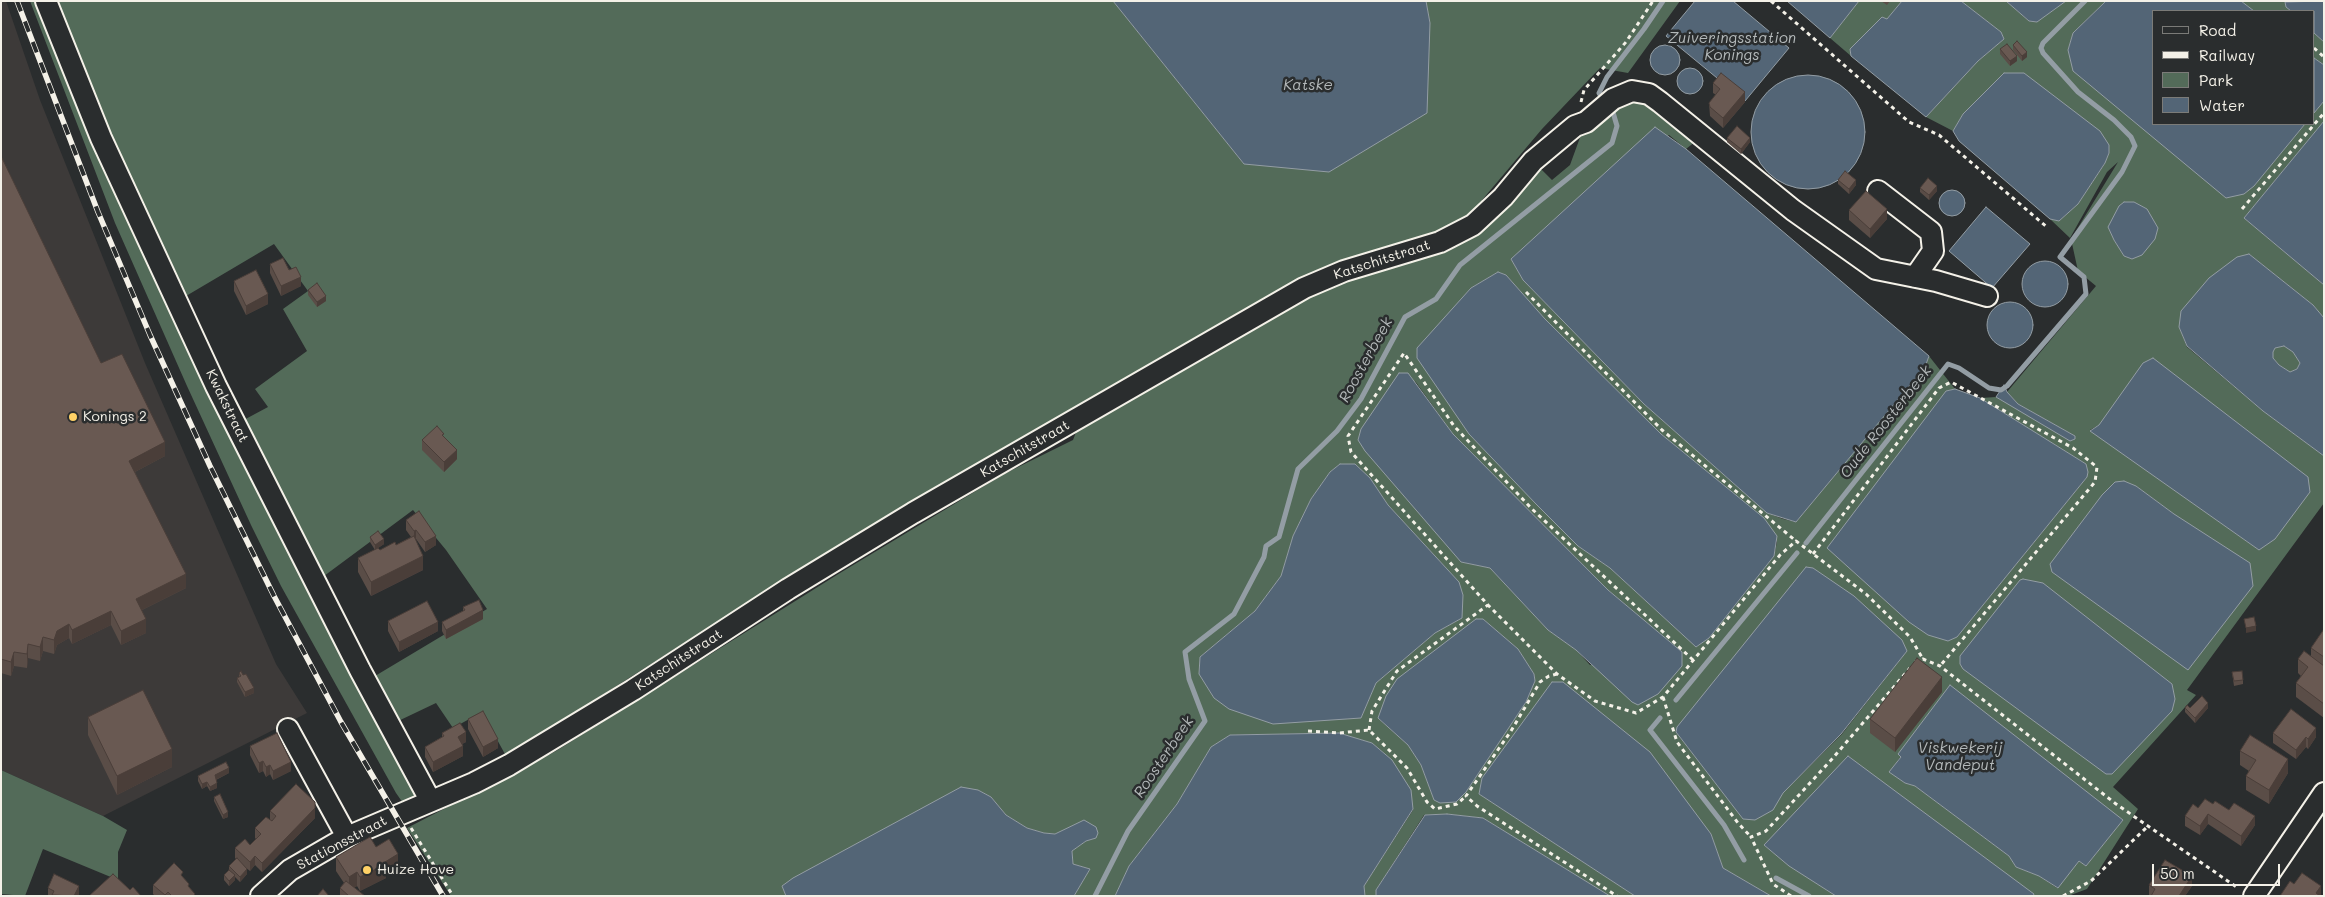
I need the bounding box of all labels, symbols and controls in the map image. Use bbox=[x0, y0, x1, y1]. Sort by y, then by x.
legend bbox=[2152, 10, 2315, 125]
text: Road bbox=[2199, 20, 2236, 40]
water label: Zuiveringsstation Konings bbox=[1668, 29, 1796, 64]
text: Railway bbox=[2199, 45, 2255, 65]
text: Park bbox=[2199, 70, 2233, 90]
water label: Katske bbox=[1283, 76, 1333, 94]
text: Water bbox=[2199, 95, 2245, 115]
street label: Katschitstraat bbox=[1332, 237, 1432, 283]
water label: Roosterbeek bbox=[1335, 314, 1397, 406]
water label: Oude Roosterbeek bbox=[1836, 362, 1936, 482]
street label: Kwakstraat bbox=[202, 367, 252, 445]
place label: Konings 2 bbox=[83, 409, 147, 425]
marker: Konings 2 bbox=[67, 411, 79, 423]
street label: Katschitstraat bbox=[977, 417, 1073, 481]
street label: Katschitstraat bbox=[632, 626, 726, 694]
water label: Roosterbeek bbox=[1130, 713, 1198, 801]
water label: Viskwekerij Vandeput bbox=[1917, 739, 2003, 774]
street label: Stationsstraat bbox=[294, 812, 390, 874]
scale bar bbox=[2155, 854, 2282, 886]
place label: Huize Hove bbox=[377, 862, 454, 878]
text: 50 m bbox=[2160, 863, 2195, 883]
marker: Huize Hove bbox=[361, 864, 373, 876]

